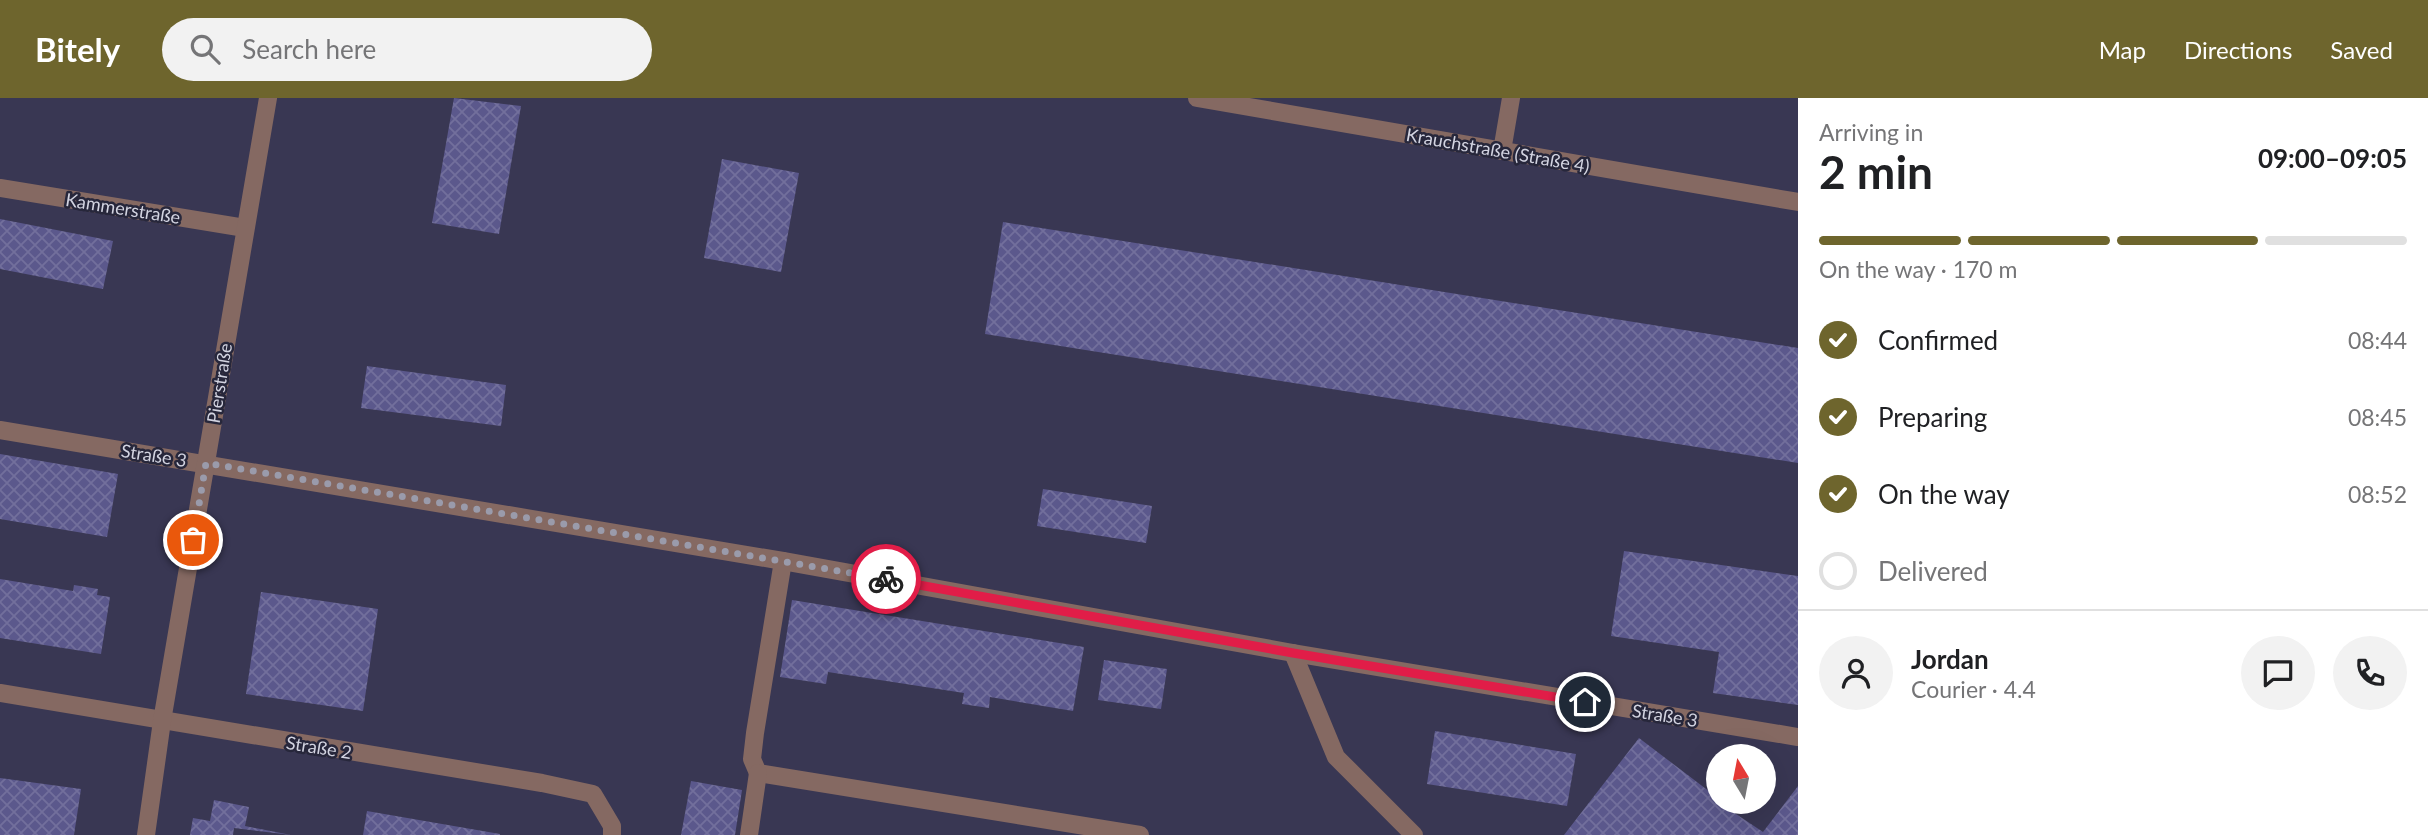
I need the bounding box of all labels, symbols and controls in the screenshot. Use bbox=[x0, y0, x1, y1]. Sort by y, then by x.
search box bbox=[162, 18, 652, 81]
text: Bitely bbox=[35, 29, 120, 69]
icon: search bbox=[186, 30, 224, 68]
text: Search here bbox=[242, 33, 376, 65]
text: Map bbox=[2099, 35, 2146, 64]
text: Directions bbox=[2184, 35, 2292, 64]
text: Saved bbox=[2330, 35, 2393, 64]
text: Arriving in bbox=[1819, 118, 1923, 146]
street label: Krauchstraße (Straße 4) bbox=[1405, 123, 1591, 177]
text: 09:00–09:05 bbox=[2258, 142, 2407, 174]
text: 2 min bbox=[1819, 144, 1933, 199]
street label: Kammerstraße bbox=[64, 188, 182, 228]
text: On the way · 170 m bbox=[1819, 255, 2018, 283]
icon: check bbox=[1819, 321, 1857, 359]
text: Confirmed bbox=[1878, 324, 1998, 356]
text: 08:44 bbox=[2348, 326, 2407, 354]
street label: Pierstraße bbox=[202, 341, 236, 425]
icon: check bbox=[1819, 398, 1857, 436]
text: Preparing bbox=[1878, 401, 1987, 433]
text: 08:45 bbox=[2348, 403, 2407, 431]
street label: Straße 3 bbox=[120, 439, 188, 471]
icon: check bbox=[1819, 475, 1857, 513]
text: On the way bbox=[1878, 478, 2010, 510]
text: 08:52 bbox=[2348, 480, 2407, 508]
pin bbox=[163, 510, 223, 570]
icon: bag bbox=[174, 521, 212, 559]
courier bbox=[851, 544, 921, 614]
text: Delivered bbox=[1878, 555, 1988, 587]
icon: bike bbox=[867, 560, 905, 598]
button: person bbox=[1819, 636, 1893, 710]
button: chat bbox=[2241, 636, 2315, 710]
button: phone bbox=[2333, 636, 2407, 710]
text: Jordan bbox=[1911, 643, 1989, 675]
pin bbox=[1555, 672, 1615, 732]
text: Courier · 4.4 bbox=[1911, 675, 2036, 703]
icon: home bbox=[1566, 683, 1604, 721]
street label: Straße 3 bbox=[1631, 699, 1699, 731]
street label: Straße 2 bbox=[285, 731, 353, 763]
north arrow bbox=[1706, 744, 1776, 814]
map controls bbox=[1706, 744, 1776, 814]

